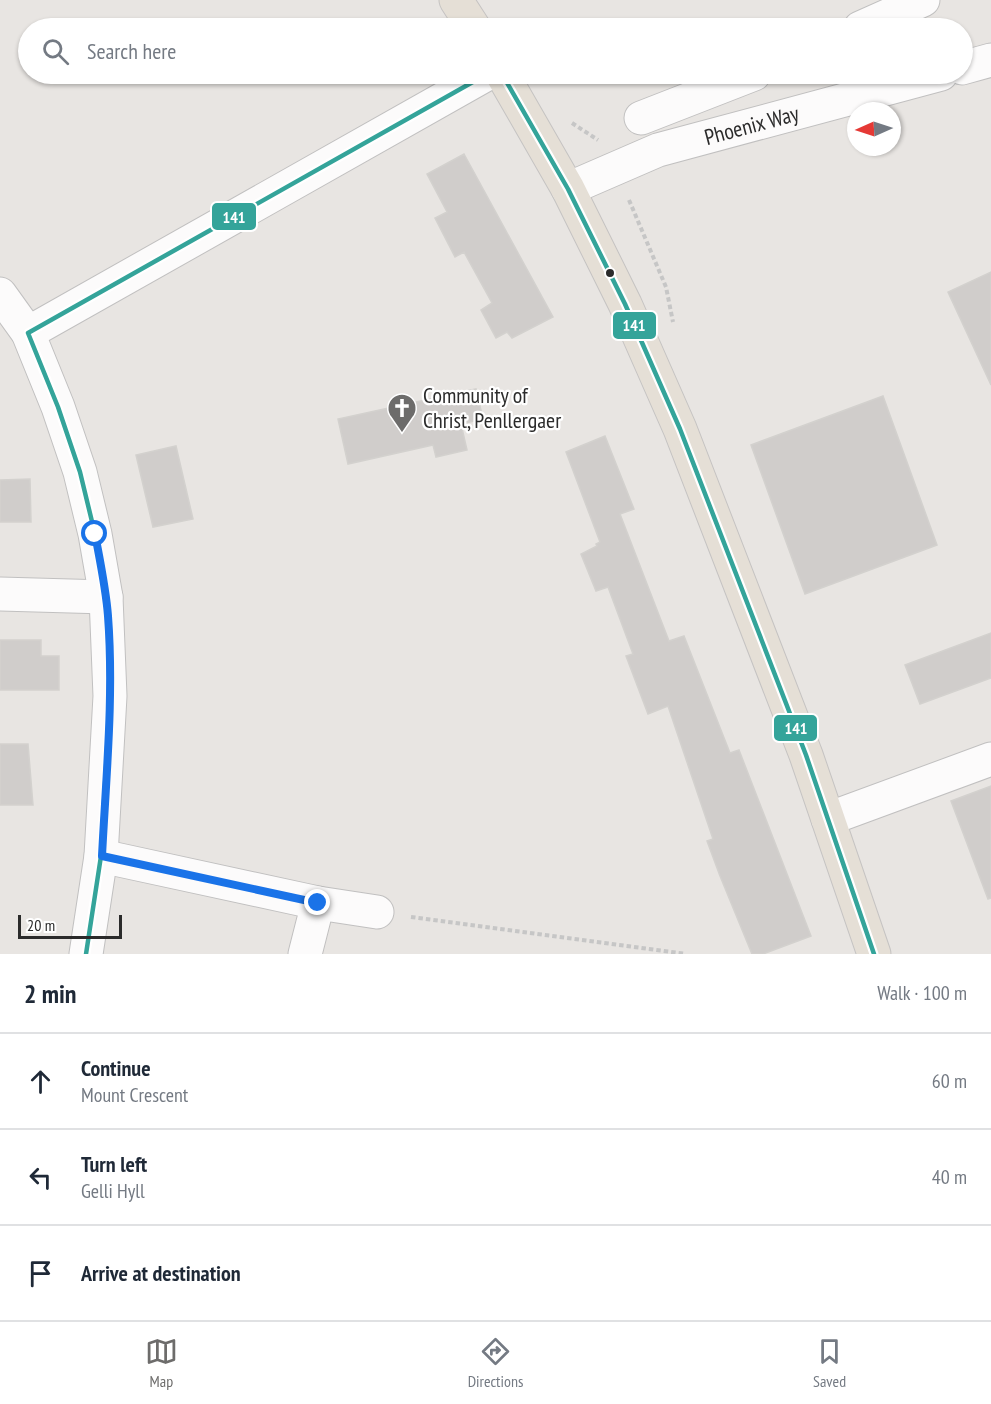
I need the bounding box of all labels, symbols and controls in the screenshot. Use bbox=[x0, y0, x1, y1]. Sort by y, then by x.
search box bbox=[18, 18, 973, 84]
icon: search bbox=[39, 35, 72, 68]
text: Search here bbox=[87, 37, 176, 65]
street label: Phoenix Way bbox=[701, 99, 803, 151]
north arrow bbox=[847, 102, 901, 156]
line badge: 141 bbox=[211, 202, 257, 231]
text: 141 bbox=[223, 207, 245, 227]
unlabelled marker bbox=[604, 267, 616, 279]
line badge: 141 bbox=[612, 311, 657, 340]
text: 141 bbox=[623, 315, 645, 335]
place label: Community of Christ, Penllergaer bbox=[423, 381, 561, 434]
church icon: Community of Christ, Penllergaer bbox=[386, 392, 418, 434]
route start bbox=[81, 520, 107, 546]
line badge: 141 bbox=[773, 714, 818, 742]
text: 141 bbox=[785, 718, 807, 738]
route end bbox=[304, 889, 330, 915]
scale bar bbox=[18, 912, 122, 940]
text: 20 m bbox=[27, 915, 55, 935]
text: 2 min bbox=[24, 977, 77, 1010]
text: Walk · 100 m bbox=[877, 980, 967, 1006]
text: Continue bbox=[81, 1054, 151, 1082]
icon: ahead bbox=[24, 1065, 57, 1098]
text: 60 m bbox=[932, 1068, 967, 1094]
text: Mount Crescent bbox=[81, 1082, 188, 1108]
text: Turn left bbox=[81, 1150, 147, 1178]
icon: left bbox=[24, 1161, 57, 1194]
text: 40 m bbox=[932, 1164, 967, 1190]
text: Gelli Hyll bbox=[81, 1178, 145, 1204]
icon: arrive bbox=[24, 1257, 57, 1290]
text: Arrive at destination bbox=[81, 1259, 241, 1287]
tab: Map bbox=[145, 1335, 178, 1391]
tab: Directions bbox=[468, 1335, 523, 1391]
tab: Saved bbox=[813, 1335, 846, 1391]

